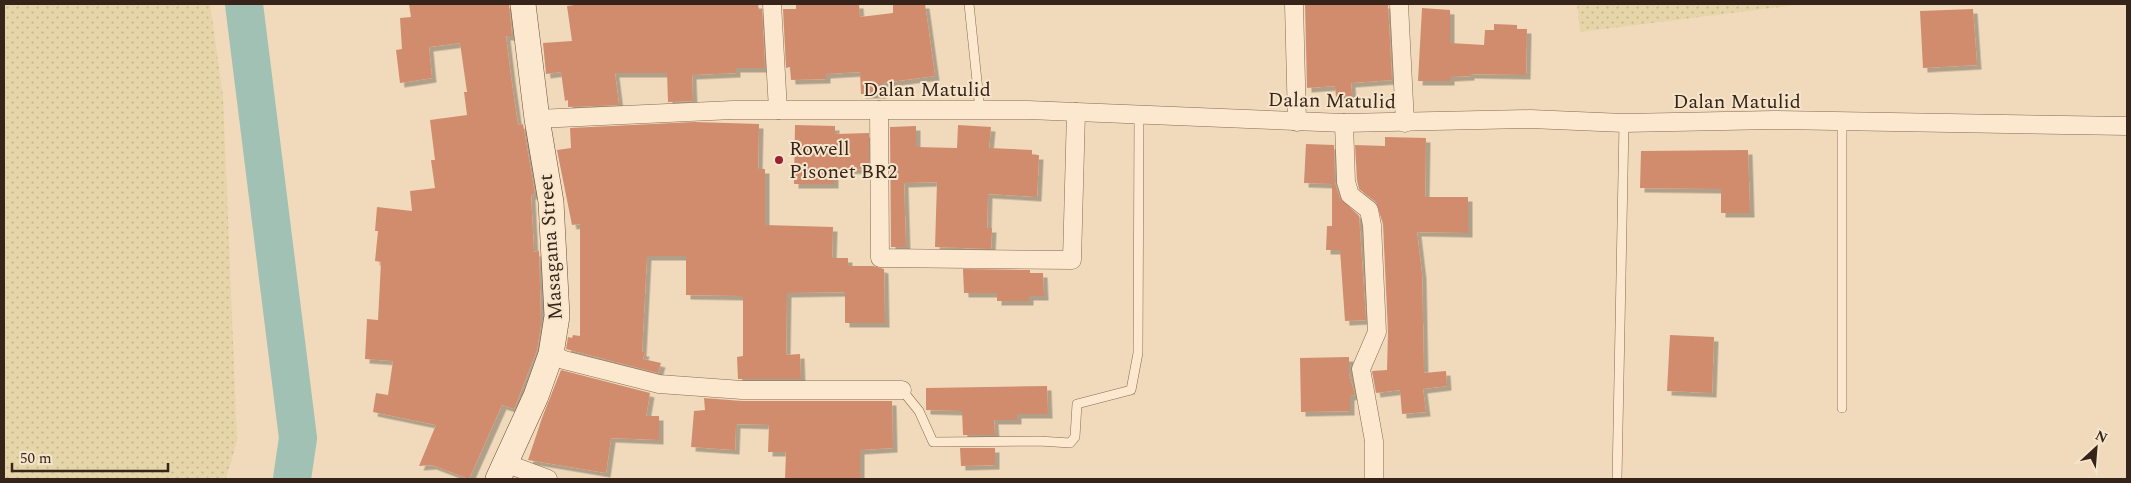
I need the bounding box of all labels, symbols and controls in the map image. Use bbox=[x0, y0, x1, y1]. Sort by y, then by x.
street label: Dalan Matulid bbox=[863, 75, 991, 105]
street label: Dalan Matulid bbox=[1268, 85, 1396, 117]
street label: Dalan Matulid bbox=[1673, 87, 1801, 117]
place label: Rowell Pisonet BR2 bbox=[789, 134, 897, 187]
marker: Rowell Pisonet BR2 bbox=[773, 154, 785, 166]
street label: Masagana Street bbox=[531, 173, 571, 321]
north arrow bbox=[2071, 423, 2121, 473]
text: N bbox=[2092, 425, 2111, 449]
scale bar bbox=[12, 440, 169, 472]
text: 50 m bbox=[20, 447, 52, 470]

